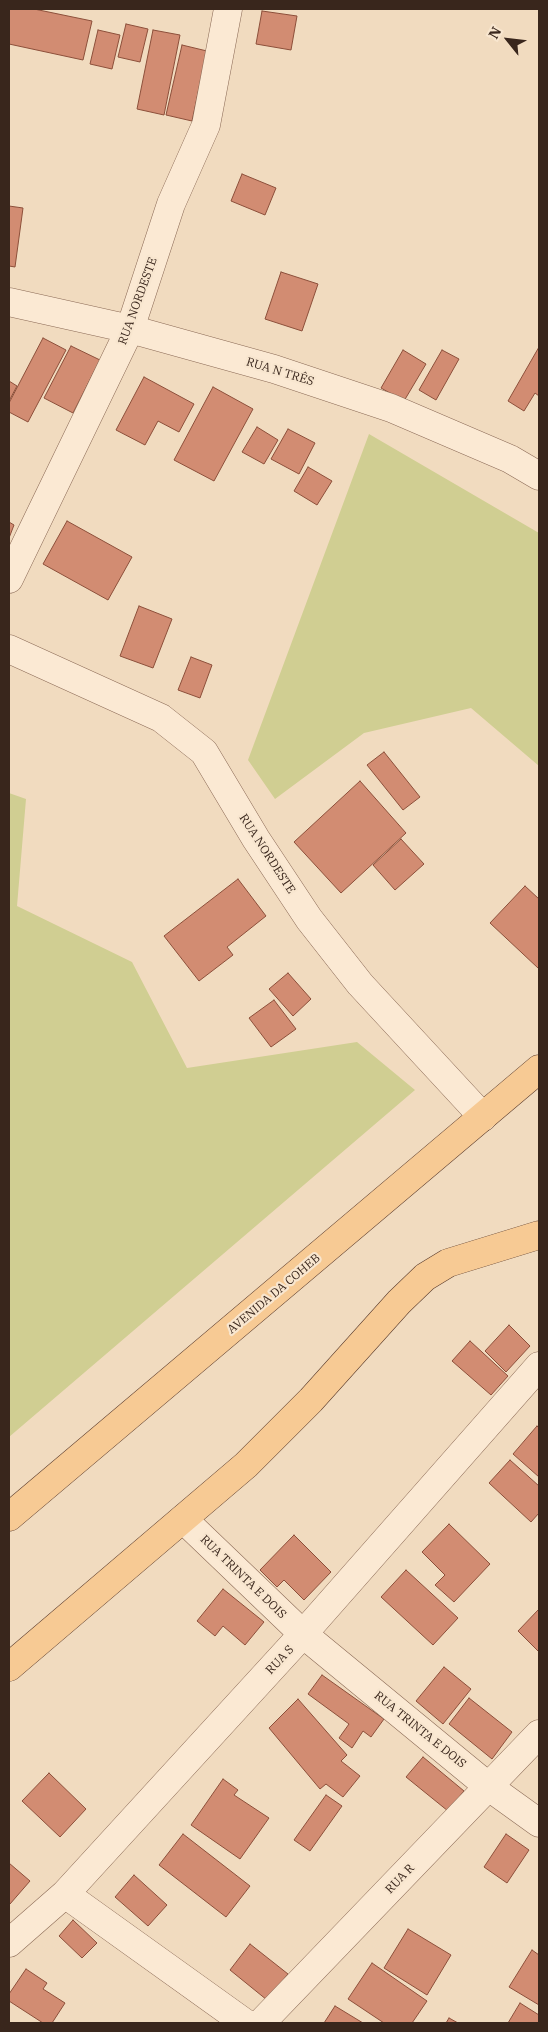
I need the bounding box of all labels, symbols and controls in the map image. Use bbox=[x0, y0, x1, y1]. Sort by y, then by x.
north arrow bbox=[483, 15, 533, 65]
text: N bbox=[484, 24, 505, 42]
street label: RUA NORDESTE bbox=[115, 255, 161, 347]
street label: RUA N TRÊS bbox=[244, 355, 316, 389]
street label: RUA NORDESTE bbox=[236, 811, 298, 897]
street label: AVENIDA DA COHEB bbox=[225, 1251, 323, 1337]
street label: RUA TRINTA E DOIS bbox=[197, 1532, 289, 1622]
street label: RUA S bbox=[263, 1642, 297, 1678]
street label: RUA TRINTA E DOIS bbox=[371, 1689, 469, 1771]
street label: RUA R bbox=[382, 1861, 418, 1897]

